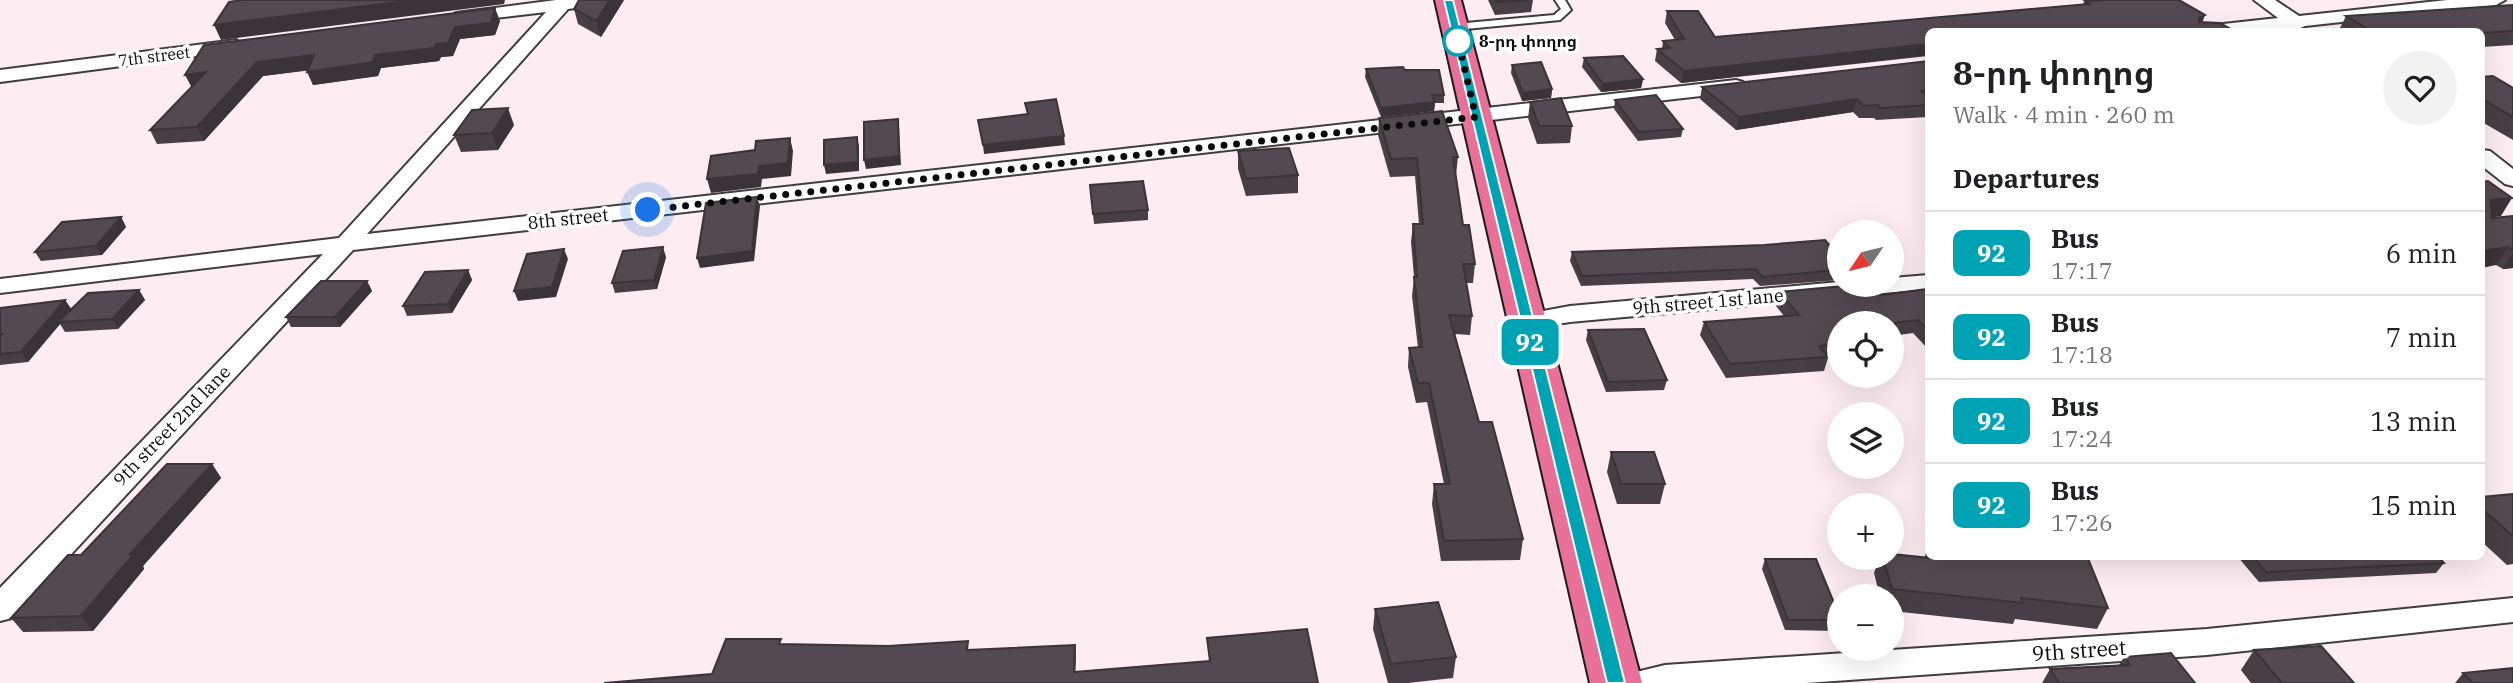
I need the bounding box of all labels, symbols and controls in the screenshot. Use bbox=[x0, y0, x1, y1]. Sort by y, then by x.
marker: 8-րդ փողոց bbox=[1443, 26, 1473, 56]
place label: 8-րդ փողոց bbox=[1479, 31, 1577, 51]
street label: 7th street bbox=[117, 42, 191, 70]
text: 8-րդ փողոց bbox=[1953, 51, 2155, 94]
button: heart bbox=[2383, 51, 2457, 125]
text: Walk · 4 min · 260 m bbox=[1953, 99, 2175, 129]
text: Departures bbox=[1953, 161, 2099, 195]
your location bbox=[630, 192, 665, 227]
street label: 8th street bbox=[526, 203, 610, 234]
north arrow bbox=[1827, 220, 1904, 298]
map controls bbox=[1827, 220, 1904, 661]
text: Bus bbox=[2051, 221, 2099, 255]
text: 6 min bbox=[2386, 236, 2457, 270]
text: 92 bbox=[1977, 237, 2006, 269]
text: 17:17 bbox=[2051, 255, 2113, 285]
street label: 9th street 1st lane bbox=[1631, 283, 1785, 320]
text: Bus bbox=[2051, 305, 2099, 339]
button: locate bbox=[1827, 311, 1904, 388]
line badge: 92 bbox=[1498, 319, 1562, 365]
text: 7 min bbox=[2386, 320, 2457, 354]
text: 92 bbox=[1977, 321, 2006, 353]
text: 92 bbox=[1516, 326, 1544, 358]
text: 17:18 bbox=[2051, 339, 2113, 369]
street label: 9th street 2nd lane bbox=[108, 360, 235, 491]
text: Bus bbox=[2051, 389, 2099, 423]
button: layers bbox=[1827, 402, 1904, 479]
text: 13 min bbox=[2370, 404, 2457, 438]
text: 92 bbox=[1977, 405, 2006, 437]
text: 17:24 bbox=[2051, 423, 2113, 453]
text: Bus bbox=[2051, 473, 2099, 507]
text: 15 min bbox=[2370, 488, 2457, 522]
text: 92 bbox=[1977, 489, 2006, 521]
button: + bbox=[1827, 493, 1904, 570]
text: 17:26 bbox=[2051, 507, 2113, 537]
button: − bbox=[1827, 584, 1904, 661]
street label: 9th street bbox=[2031, 633, 2127, 667]

